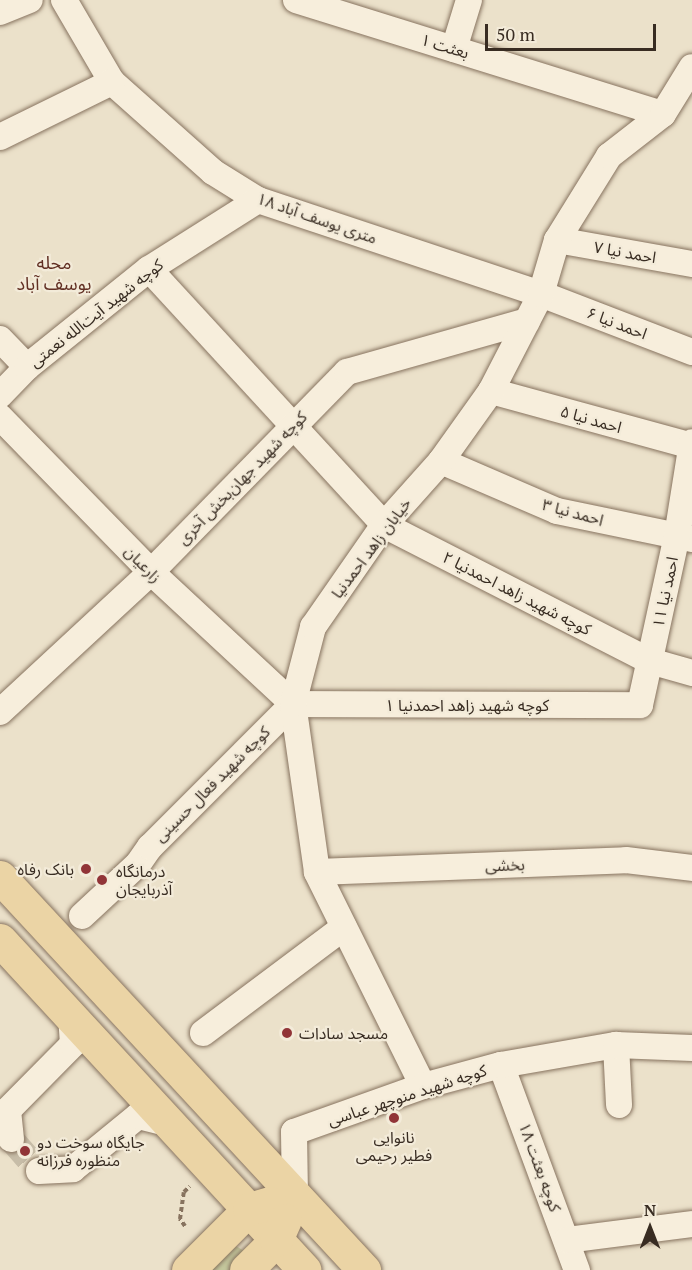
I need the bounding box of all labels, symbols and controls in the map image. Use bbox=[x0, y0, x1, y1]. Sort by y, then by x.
scale bar bbox=[488, 12, 659, 50]
text: 50 m bbox=[496, 22, 535, 46]
street label: بعثت ۱ bbox=[419, 30, 471, 62]
street label: ۱۸ متری یوسف آباد bbox=[254, 188, 380, 248]
street label: احمد نیا ۷ bbox=[592, 237, 658, 267]
district label: محله یوسف آباد bbox=[16, 252, 92, 294]
street label: کوچه شهید آیت‌الله نعمتی bbox=[25, 255, 167, 371]
street label: احمد نیا ۶ bbox=[584, 303, 650, 343]
street label: احمد نیا ۵ bbox=[558, 401, 624, 437]
street label: کوچه شهید جهان‌بخش آخری bbox=[173, 407, 311, 549]
street label: خیابان زاهد احمدنیا bbox=[327, 494, 415, 602]
street label: احمد نیا ۳ bbox=[540, 495, 606, 529]
street label: زارعیان bbox=[121, 542, 165, 586]
street label: کوچه شهید زاهد احمدنیا ۲ bbox=[440, 547, 594, 639]
street label: احمد نیا ۱۱ bbox=[648, 555, 682, 629]
street label: کوچه شهید زاهد احمدنیا ۱ bbox=[385, 695, 549, 715]
street label: کوچه شهید فعال حسینی bbox=[150, 722, 274, 846]
street label: بخشی bbox=[485, 855, 525, 875]
place label: بانک رفاه bbox=[18, 859, 74, 879]
place label: درمانگاه آذربایجان bbox=[116, 861, 172, 899]
marker: بانک رفاه bbox=[79, 862, 93, 876]
marker: درمانگاه آذربایجان bbox=[93, 871, 111, 889]
place label: مسجد سادات bbox=[299, 1023, 388, 1043]
marker: مسجد سادات bbox=[280, 1026, 294, 1040]
street label: کوچه شهید منوچهر عباسی bbox=[325, 1060, 489, 1130]
marker: نانوایی فطیر رحیمی bbox=[387, 1111, 401, 1125]
street label: کوچه بعثت ۱۸ bbox=[515, 1120, 565, 1214]
place label: نانوایی فطیر رحیمی bbox=[356, 1127, 432, 1165]
place label: جایگاه سوخت دو منظوره فرزانه bbox=[37, 1132, 145, 1170]
marker: جایگاه سوخت دو منظوره فرزانه bbox=[18, 1144, 32, 1158]
north arrow bbox=[620, 1198, 680, 1258]
text: N bbox=[644, 1199, 656, 1221]

